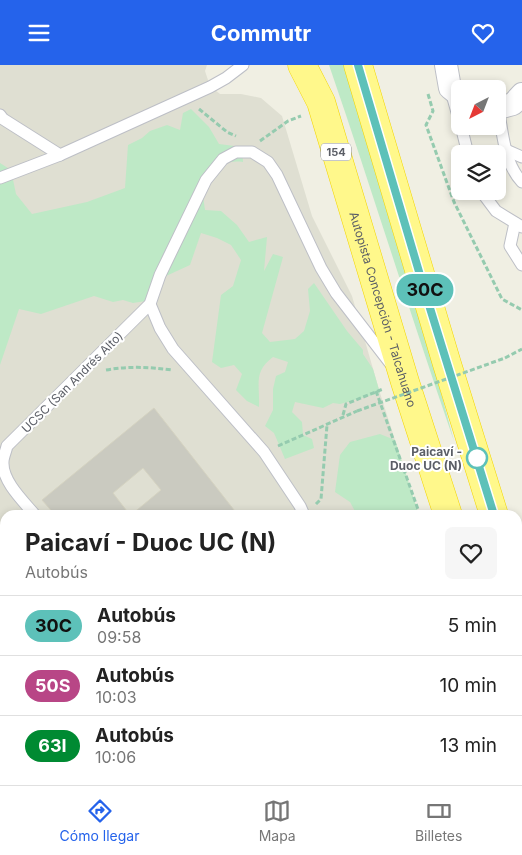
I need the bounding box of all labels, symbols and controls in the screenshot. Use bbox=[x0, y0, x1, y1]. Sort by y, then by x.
icon: menu bbox=[25, 19, 53, 47]
icon: heart bbox=[469, 19, 497, 47]
text: Commutr bbox=[211, 20, 311, 46]
north arrow bbox=[451, 80, 506, 135]
map controls bbox=[451, 80, 506, 200]
road number: 154 bbox=[321, 143, 351, 160]
button: layers bbox=[451, 145, 506, 200]
street label: Autopista Concepción - Talcahuano bbox=[347, 210, 420, 409]
line badge: 30C bbox=[396, 274, 454, 306]
text: 30C bbox=[406, 279, 444, 300]
street label: UCSC (San Andrés Alto) bbox=[18, 328, 126, 436]
place label: Paicaví - Duoc UC (N) bbox=[390, 444, 462, 473]
marker: Paicaví - Duoc UC (N) bbox=[466, 447, 488, 469]
button: heart bbox=[445, 527, 497, 579]
text: Paicaví - Duoc UC (N) bbox=[25, 528, 276, 557]
text: Autobús bbox=[25, 562, 88, 582]
text: Autobús bbox=[97, 604, 176, 627]
text: 5 min bbox=[448, 614, 497, 637]
text: 30C bbox=[35, 615, 72, 636]
text: 09:58 bbox=[97, 627, 141, 647]
text: Autobús bbox=[95, 664, 174, 687]
text: 10 min bbox=[439, 674, 497, 697]
text: 50S bbox=[35, 675, 70, 696]
text: 10:03 bbox=[95, 687, 137, 707]
text: Autobús bbox=[95, 724, 174, 747]
text: 13 min bbox=[440, 734, 497, 757]
text: 63I bbox=[38, 735, 67, 756]
text: 10:06 bbox=[95, 747, 136, 767]
tab: Cómo llegar bbox=[60, 797, 139, 844]
tab: Mapa bbox=[259, 797, 296, 844]
tab: Billetes bbox=[415, 797, 462, 844]

